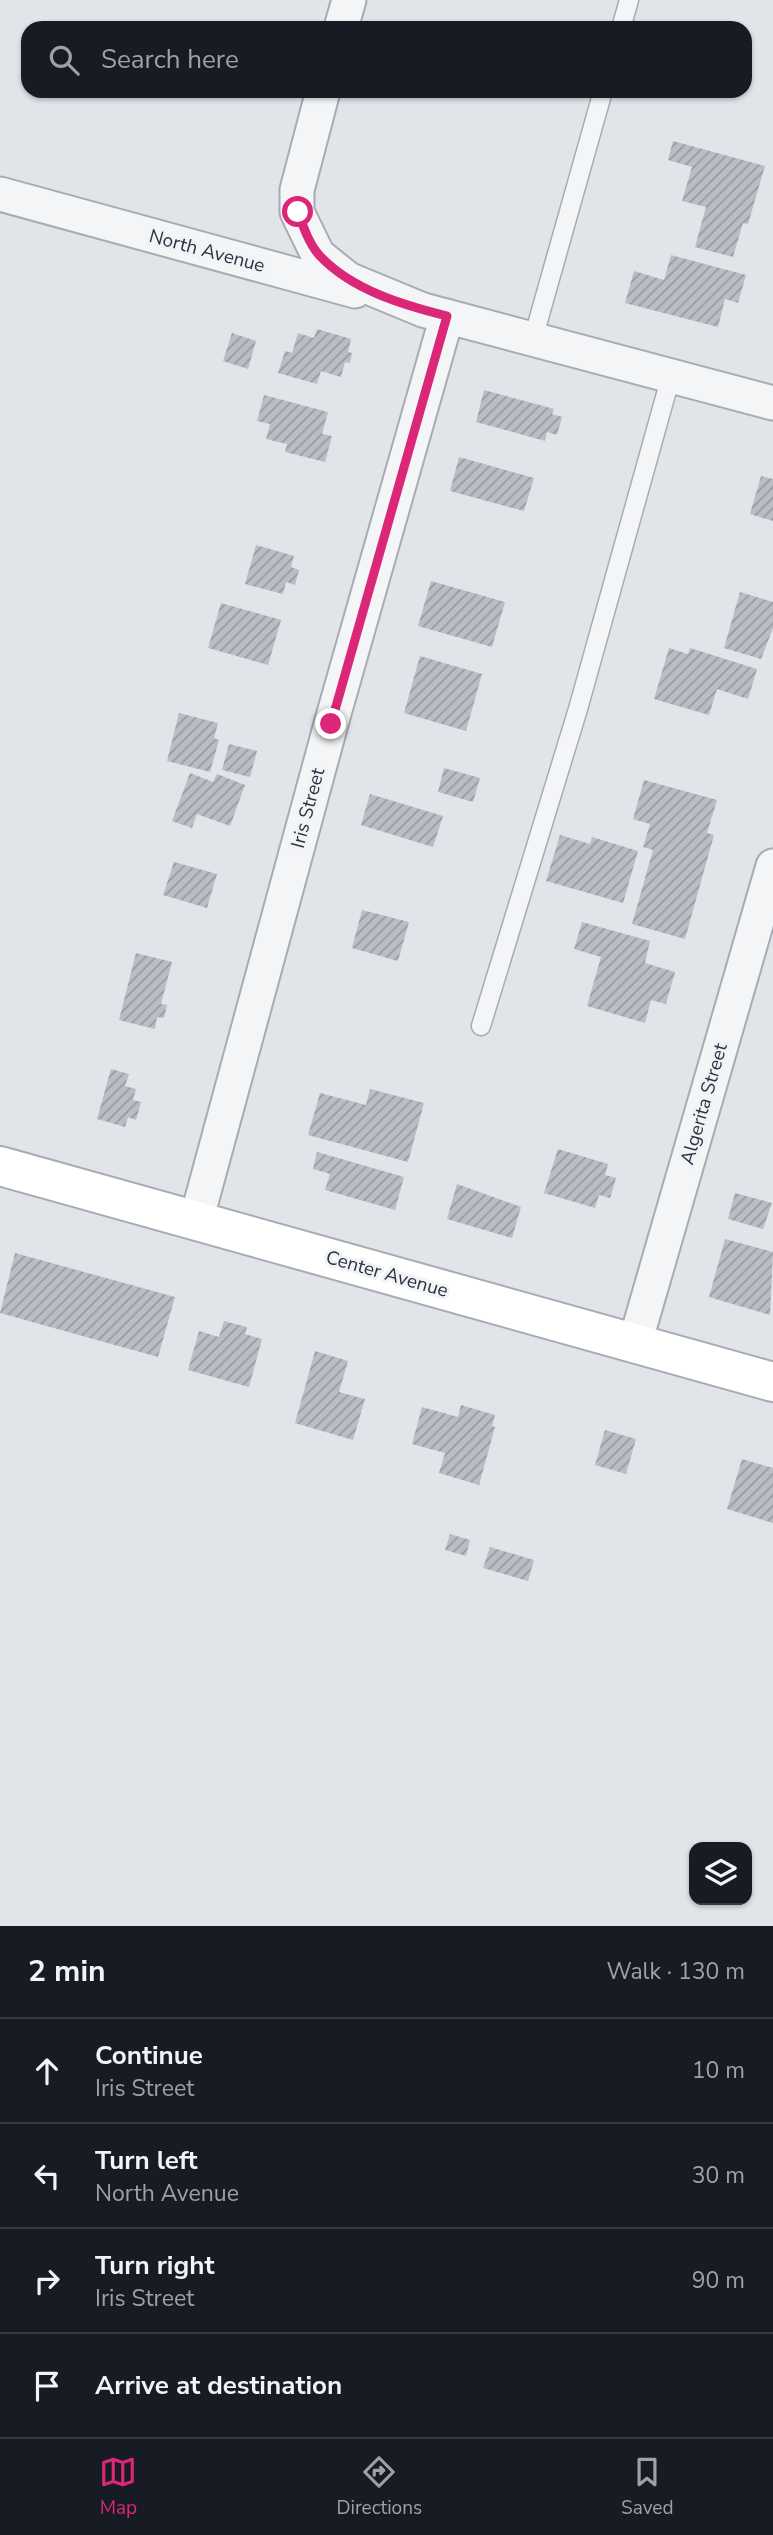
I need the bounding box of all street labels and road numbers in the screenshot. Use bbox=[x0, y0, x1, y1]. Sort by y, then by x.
street label: North Avenue bbox=[146, 223, 268, 279]
street label: Iris Street bbox=[285, 765, 331, 851]
street label: Algerita Street bbox=[674, 1040, 734, 1168]
street label: Center Avenue bbox=[323, 1244, 451, 1304]

